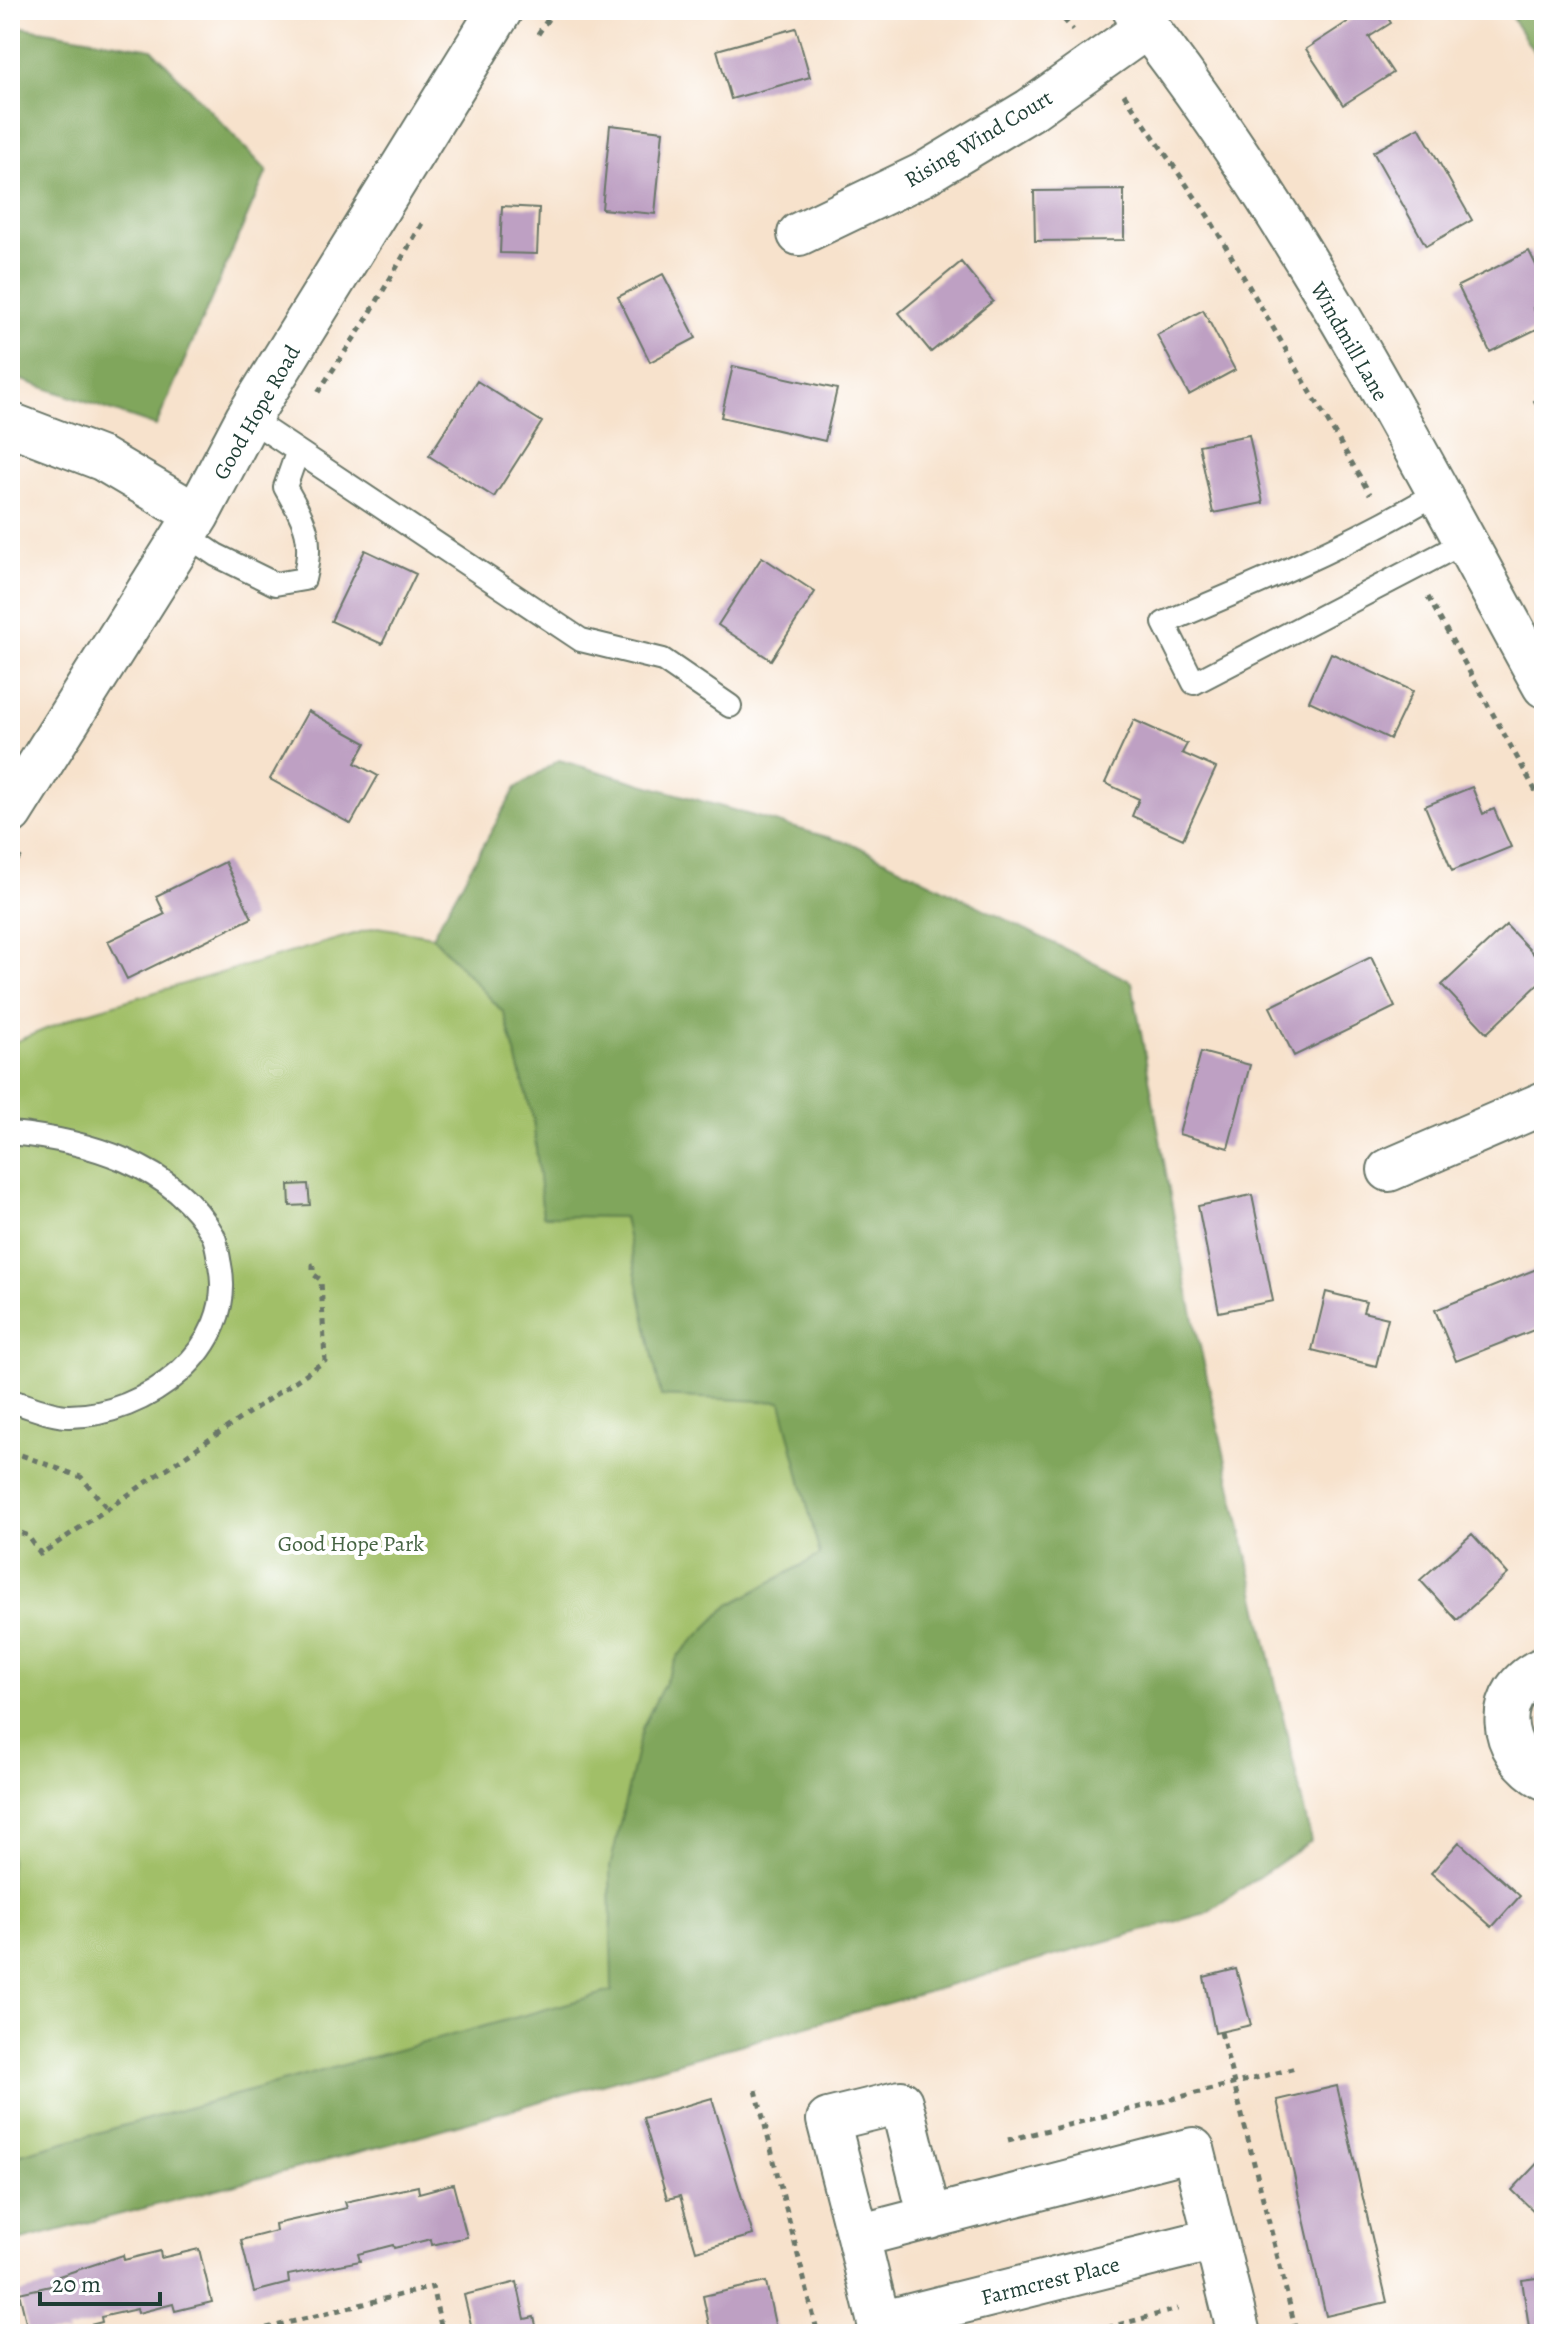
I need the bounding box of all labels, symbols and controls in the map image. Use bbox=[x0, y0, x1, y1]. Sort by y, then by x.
street label: Rising Wind Court bbox=[899, 83, 1058, 195]
street label: Windmill Lane bbox=[1302, 276, 1395, 406]
street label: Good Hope Road bbox=[206, 339, 308, 485]
park label: Good Hope Park bbox=[278, 1529, 424, 1559]
street label: Farmcrest Place bbox=[978, 2249, 1123, 2313]
scale bar bbox=[40, 2256, 160, 2306]
text: 20 m bbox=[52, 2268, 101, 2300]

